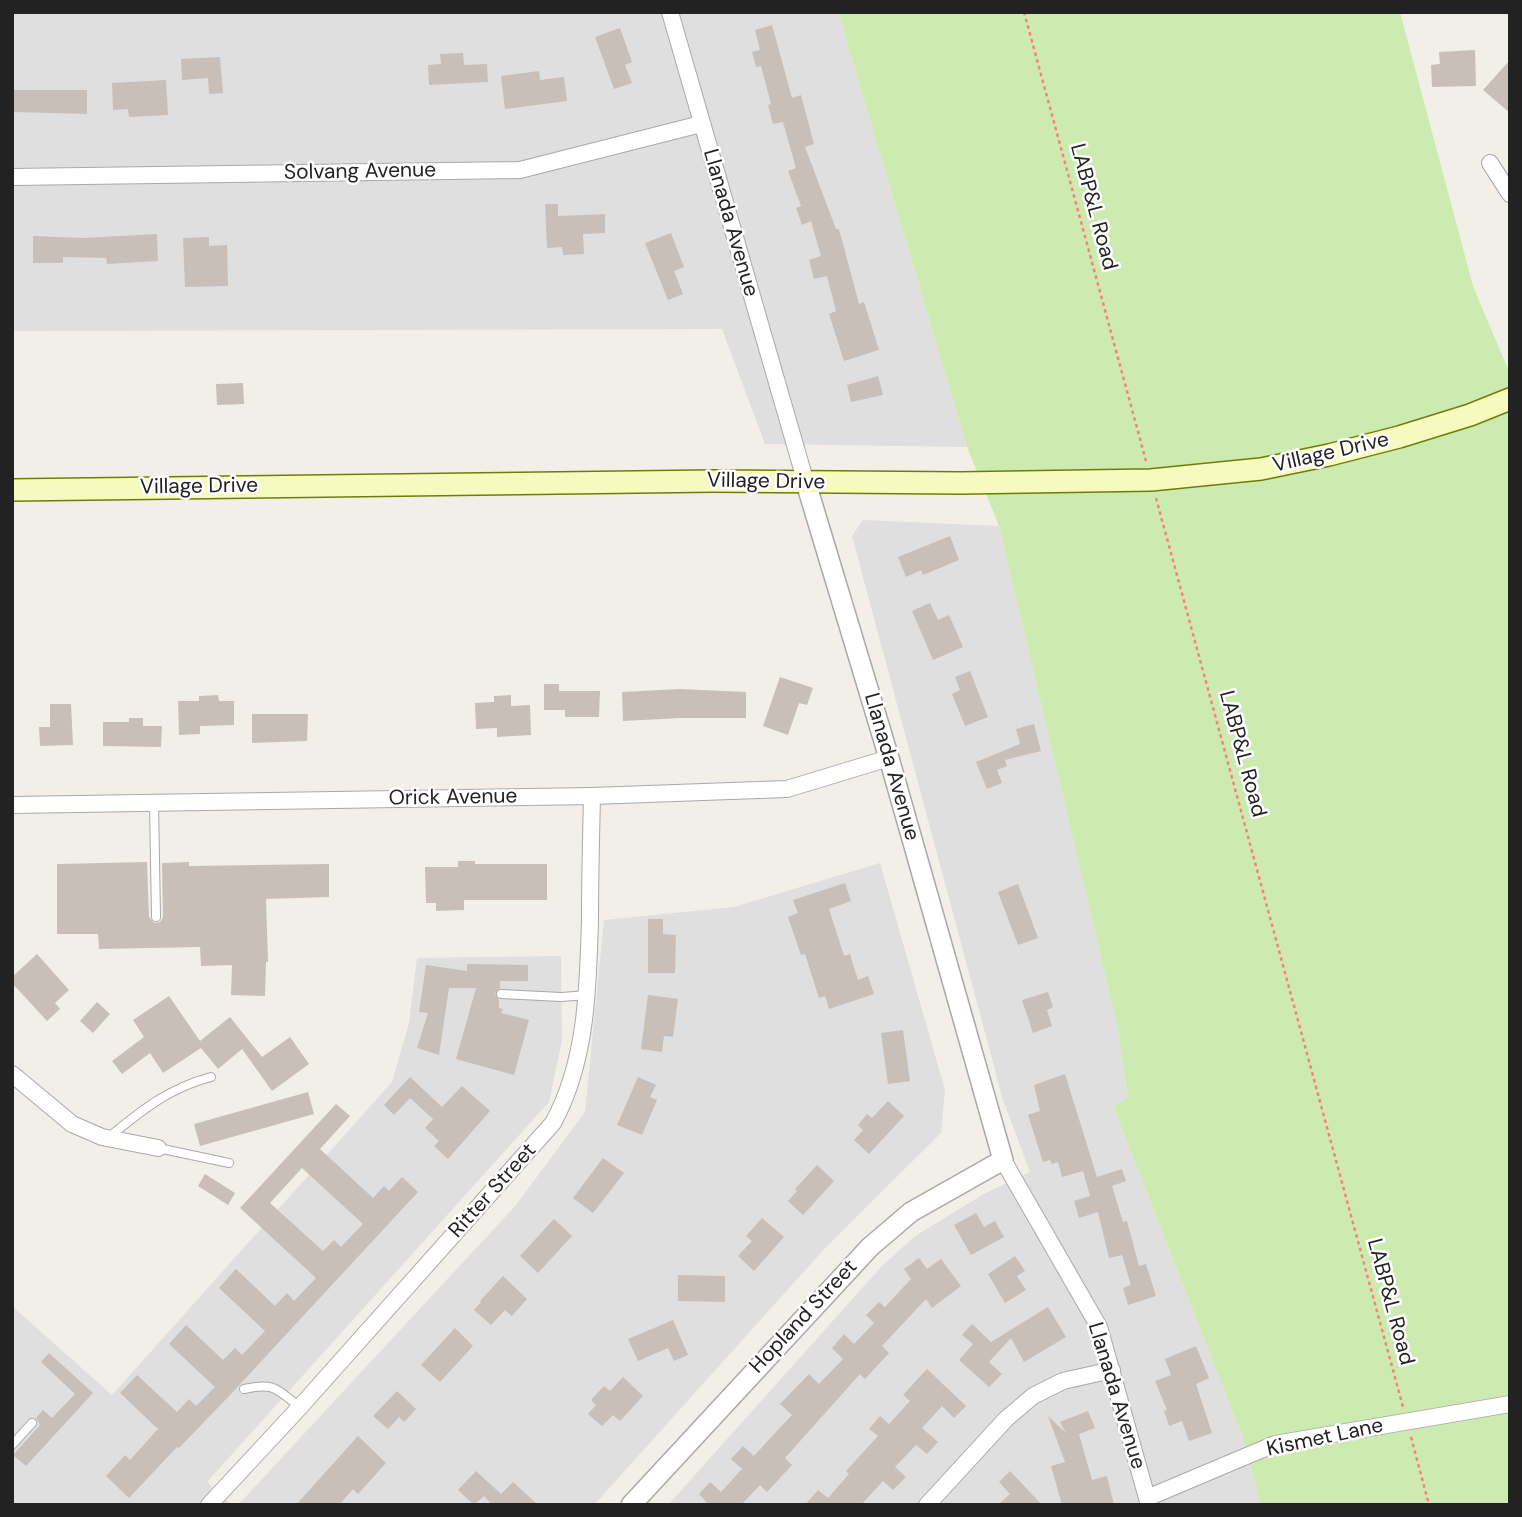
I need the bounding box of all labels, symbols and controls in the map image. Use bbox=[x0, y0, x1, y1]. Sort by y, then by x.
street label: LABP&L Road bbox=[1064, 141, 1122, 273]
street label: Llanada Avenue bbox=[697, 146, 763, 300]
street label: Solvang Avenue bbox=[284, 158, 436, 186]
street label: Village Drive bbox=[1270, 427, 1392, 479]
street label: Village Drive bbox=[707, 468, 825, 496]
street label: Village Drive bbox=[140, 473, 258, 501]
street label: LABP&L Road bbox=[1213, 688, 1271, 820]
street label: Llanada Avenue bbox=[858, 690, 924, 844]
street label: Orick Avenue bbox=[388, 784, 518, 812]
street label: Ritter Street bbox=[444, 1139, 542, 1243]
street label: LABP&L Road bbox=[1361, 1236, 1419, 1368]
street label: Hopland Street bbox=[745, 1255, 863, 1379]
street label: Llanada Avenue bbox=[1082, 1320, 1150, 1472]
street label: Kismet Lane bbox=[1264, 1413, 1386, 1463]

